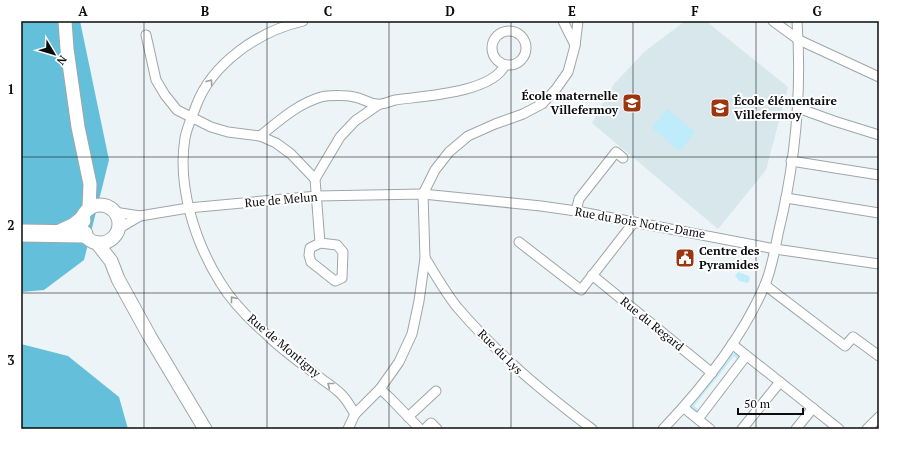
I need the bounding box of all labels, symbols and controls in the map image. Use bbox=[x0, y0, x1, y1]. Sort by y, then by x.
text: A bbox=[78, 2, 88, 20]
text: B bbox=[201, 2, 209, 20]
text: C bbox=[324, 2, 332, 20]
text: D bbox=[445, 2, 455, 20]
text: E bbox=[568, 2, 576, 20]
text: F bbox=[691, 2, 699, 20]
text: G bbox=[812, 2, 822, 20]
north arrow bbox=[34, 34, 74, 74]
text: N bbox=[53, 53, 70, 68]
one-way arrow bbox=[205, 79, 212, 86]
text: 1 bbox=[7, 80, 15, 98]
place label: École maternelle Villefermoy bbox=[522, 88, 619, 117]
school or university icon: École maternelle Villefermoy bbox=[621, 92, 643, 114]
place label: École élémentaire Villefermoy bbox=[734, 93, 837, 122]
school or university icon: École élémentaire Villefermoy bbox=[709, 97, 731, 119]
street label: Rue de Melun bbox=[244, 189, 318, 210]
street label: Rue du Bois Notre-Dame bbox=[574, 204, 706, 241]
text: 2 bbox=[7, 216, 15, 234]
place label: Centre des Pyramides bbox=[699, 243, 760, 272]
public building icon: Centre des Pyramides bbox=[674, 247, 696, 269]
street label: Rue du Regard bbox=[618, 294, 687, 354]
one-way arrow bbox=[231, 297, 238, 304]
street label: Rue de Montigny bbox=[245, 311, 325, 381]
street label: Rue du Lys bbox=[475, 326, 526, 377]
text: 3 bbox=[7, 351, 15, 369]
one-way arrow bbox=[328, 383, 335, 390]
scale bar bbox=[738, 390, 803, 416]
text: 50 m bbox=[744, 396, 771, 411]

